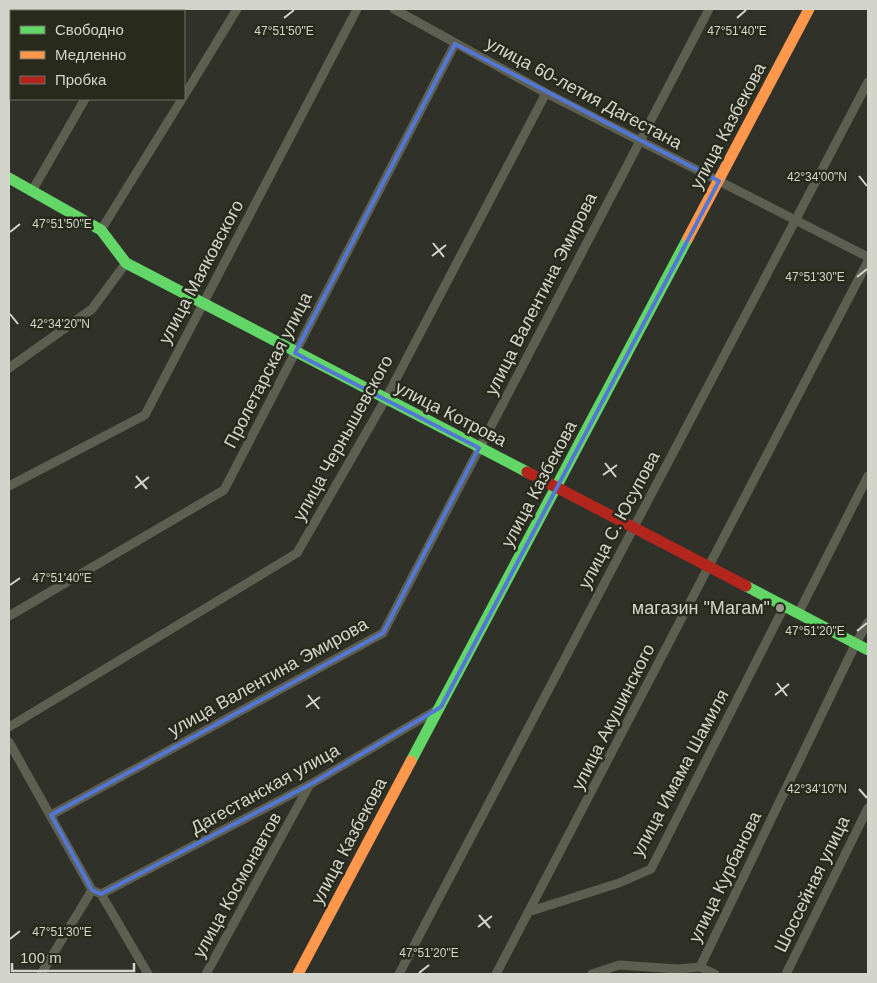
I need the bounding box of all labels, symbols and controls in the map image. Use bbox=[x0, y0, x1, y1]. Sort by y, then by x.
legend bbox=[10, 10, 185, 100]
text: Свободно bbox=[55, 21, 124, 38]
text: 47°51'50"E bbox=[254, 24, 314, 38]
text: 47°51'40"E bbox=[707, 24, 767, 38]
street label: улица 60-летия Дагестана bbox=[483, 33, 686, 154]
text: Медленно bbox=[55, 46, 126, 63]
street label: улица Казбекова bbox=[686, 58, 770, 193]
text: Пробка bbox=[55, 71, 107, 88]
text: 42°34'00"N bbox=[787, 170, 847, 184]
street label: улица Валентина Эмирова bbox=[481, 188, 601, 399]
street label: улица Маяковского bbox=[155, 197, 247, 347]
text: 47°51'50"E bbox=[32, 217, 92, 231]
text: 47°51'30"E bbox=[785, 270, 845, 284]
street label: Пролетарская улица bbox=[220, 288, 316, 451]
text: 42°34'20"N bbox=[30, 317, 90, 331]
street label: улица Чернышевского bbox=[289, 352, 397, 524]
street label: улица Котрова bbox=[392, 377, 511, 451]
street label: улица Казбекова bbox=[497, 416, 581, 551]
street label: улица С. Юсупова bbox=[574, 447, 664, 592]
text: 47°51'40"E bbox=[32, 571, 92, 585]
place label: магазин "Магам" bbox=[632, 598, 770, 618]
marker: магазин "Магам" bbox=[774, 602, 786, 614]
street label: улица Валентина Эмирова bbox=[165, 613, 372, 740]
text: 47°51'20"E bbox=[785, 624, 845, 638]
street label: улица Акушинского bbox=[567, 641, 659, 793]
street label: улица Имама Шамиля bbox=[627, 686, 733, 860]
street label: Дагестанская улица bbox=[187, 739, 344, 838]
street label: улица Казбекова bbox=[307, 773, 391, 908]
text: 42°34'10"N bbox=[787, 782, 847, 796]
street label: улица Курбанова bbox=[685, 807, 766, 946]
street label: улица Космонавтов bbox=[189, 809, 285, 961]
street label: Шоссейная улица bbox=[770, 812, 854, 955]
text: 47°51'30"E bbox=[32, 925, 92, 939]
scale bar bbox=[12, 940, 135, 972]
text: 47°51'20"E bbox=[399, 946, 459, 960]
text: 100 m bbox=[20, 949, 62, 966]

